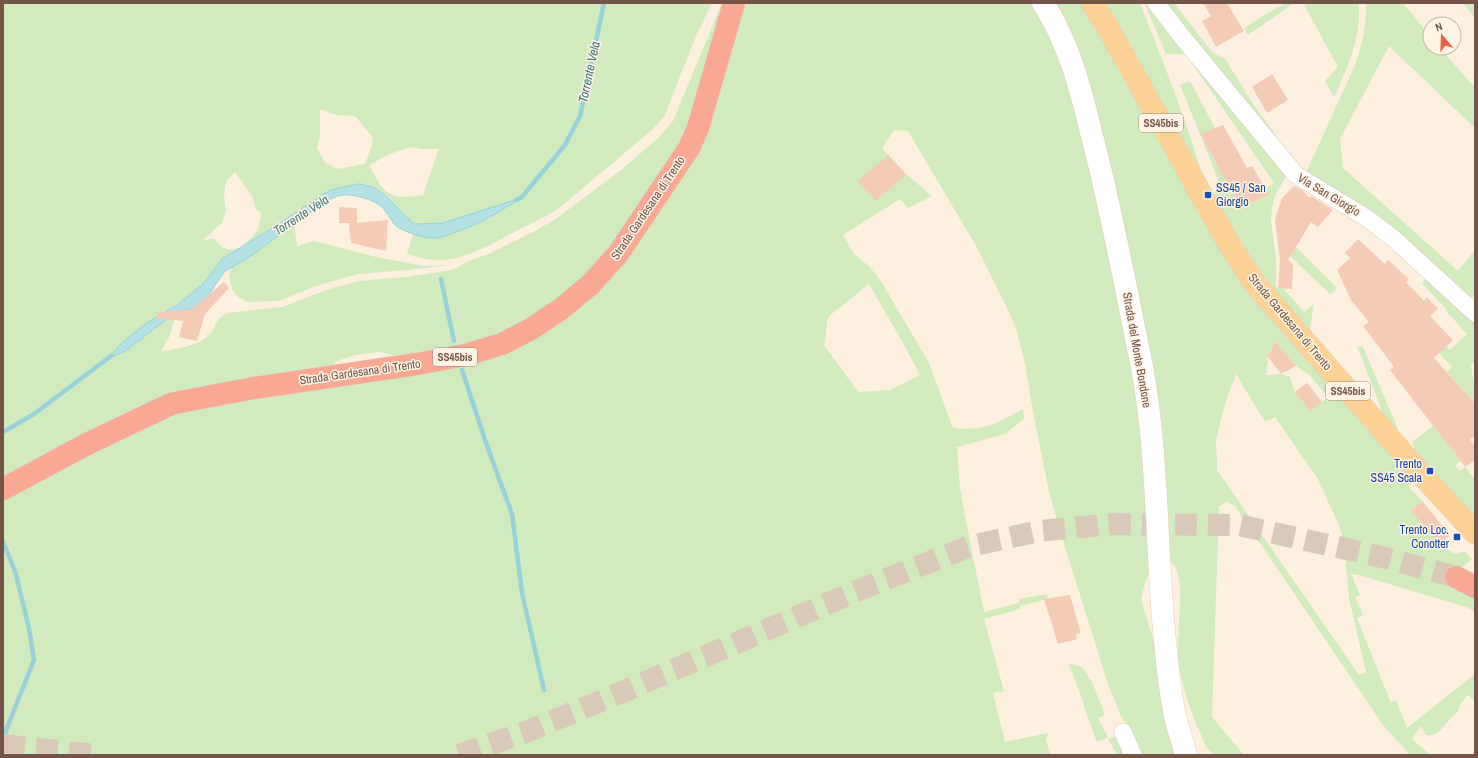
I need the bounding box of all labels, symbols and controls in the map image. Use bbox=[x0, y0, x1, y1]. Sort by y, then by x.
north arrow bbox=[1422, 16, 1462, 56]
text: N bbox=[1433, 19, 1444, 34]
water label: Torrente Vela bbox=[574, 40, 604, 104]
road number: SS45bis bbox=[1139, 114, 1183, 132]
street label: Strada Gardesana di Trento bbox=[607, 153, 689, 263]
street label: Via San Giorgio bbox=[1295, 170, 1363, 220]
place label: SS45 / San Giorgio bbox=[1216, 180, 1266, 210]
marker: SS45 / San Giorgio bbox=[1203, 190, 1213, 200]
water label: Torrente Vela bbox=[270, 191, 332, 239]
street label: Strada Gardesana di Trento bbox=[1245, 270, 1335, 374]
street label: Strada del Monte Bondone bbox=[1119, 291, 1155, 409]
road number: SS45bis bbox=[433, 348, 477, 366]
street label: Strada Gardesana di Trento bbox=[298, 356, 422, 388]
road number: SS45bis bbox=[1326, 382, 1370, 400]
place label: Trento SS45 Scala bbox=[1371, 456, 1423, 486]
marker: Trento SS45 Scala bbox=[1425, 466, 1435, 476]
place label: Trento Loc. Conotter bbox=[1400, 522, 1450, 552]
marker: Trento Loc. Conotter bbox=[1452, 532, 1462, 542]

